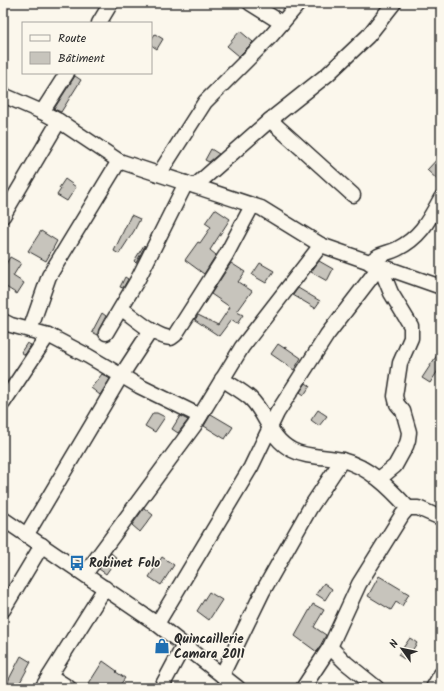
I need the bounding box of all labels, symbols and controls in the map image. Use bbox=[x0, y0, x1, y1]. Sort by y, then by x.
legend bbox=[22, 22, 152, 74]
text: Route bbox=[58, 29, 87, 48]
text: Bâtiment bbox=[58, 49, 105, 68]
place label: Robinet Folo bbox=[89, 553, 160, 574]
bus stop icon: Robinet Folo bbox=[68, 554, 86, 572]
place label: Quincaillerie Camara 2011 bbox=[174, 629, 244, 665]
north arrow bbox=[382, 629, 422, 669]
text: N bbox=[385, 636, 404, 652]
shop icon: Quincaillerie Camara 2011 bbox=[153, 637, 171, 655]

